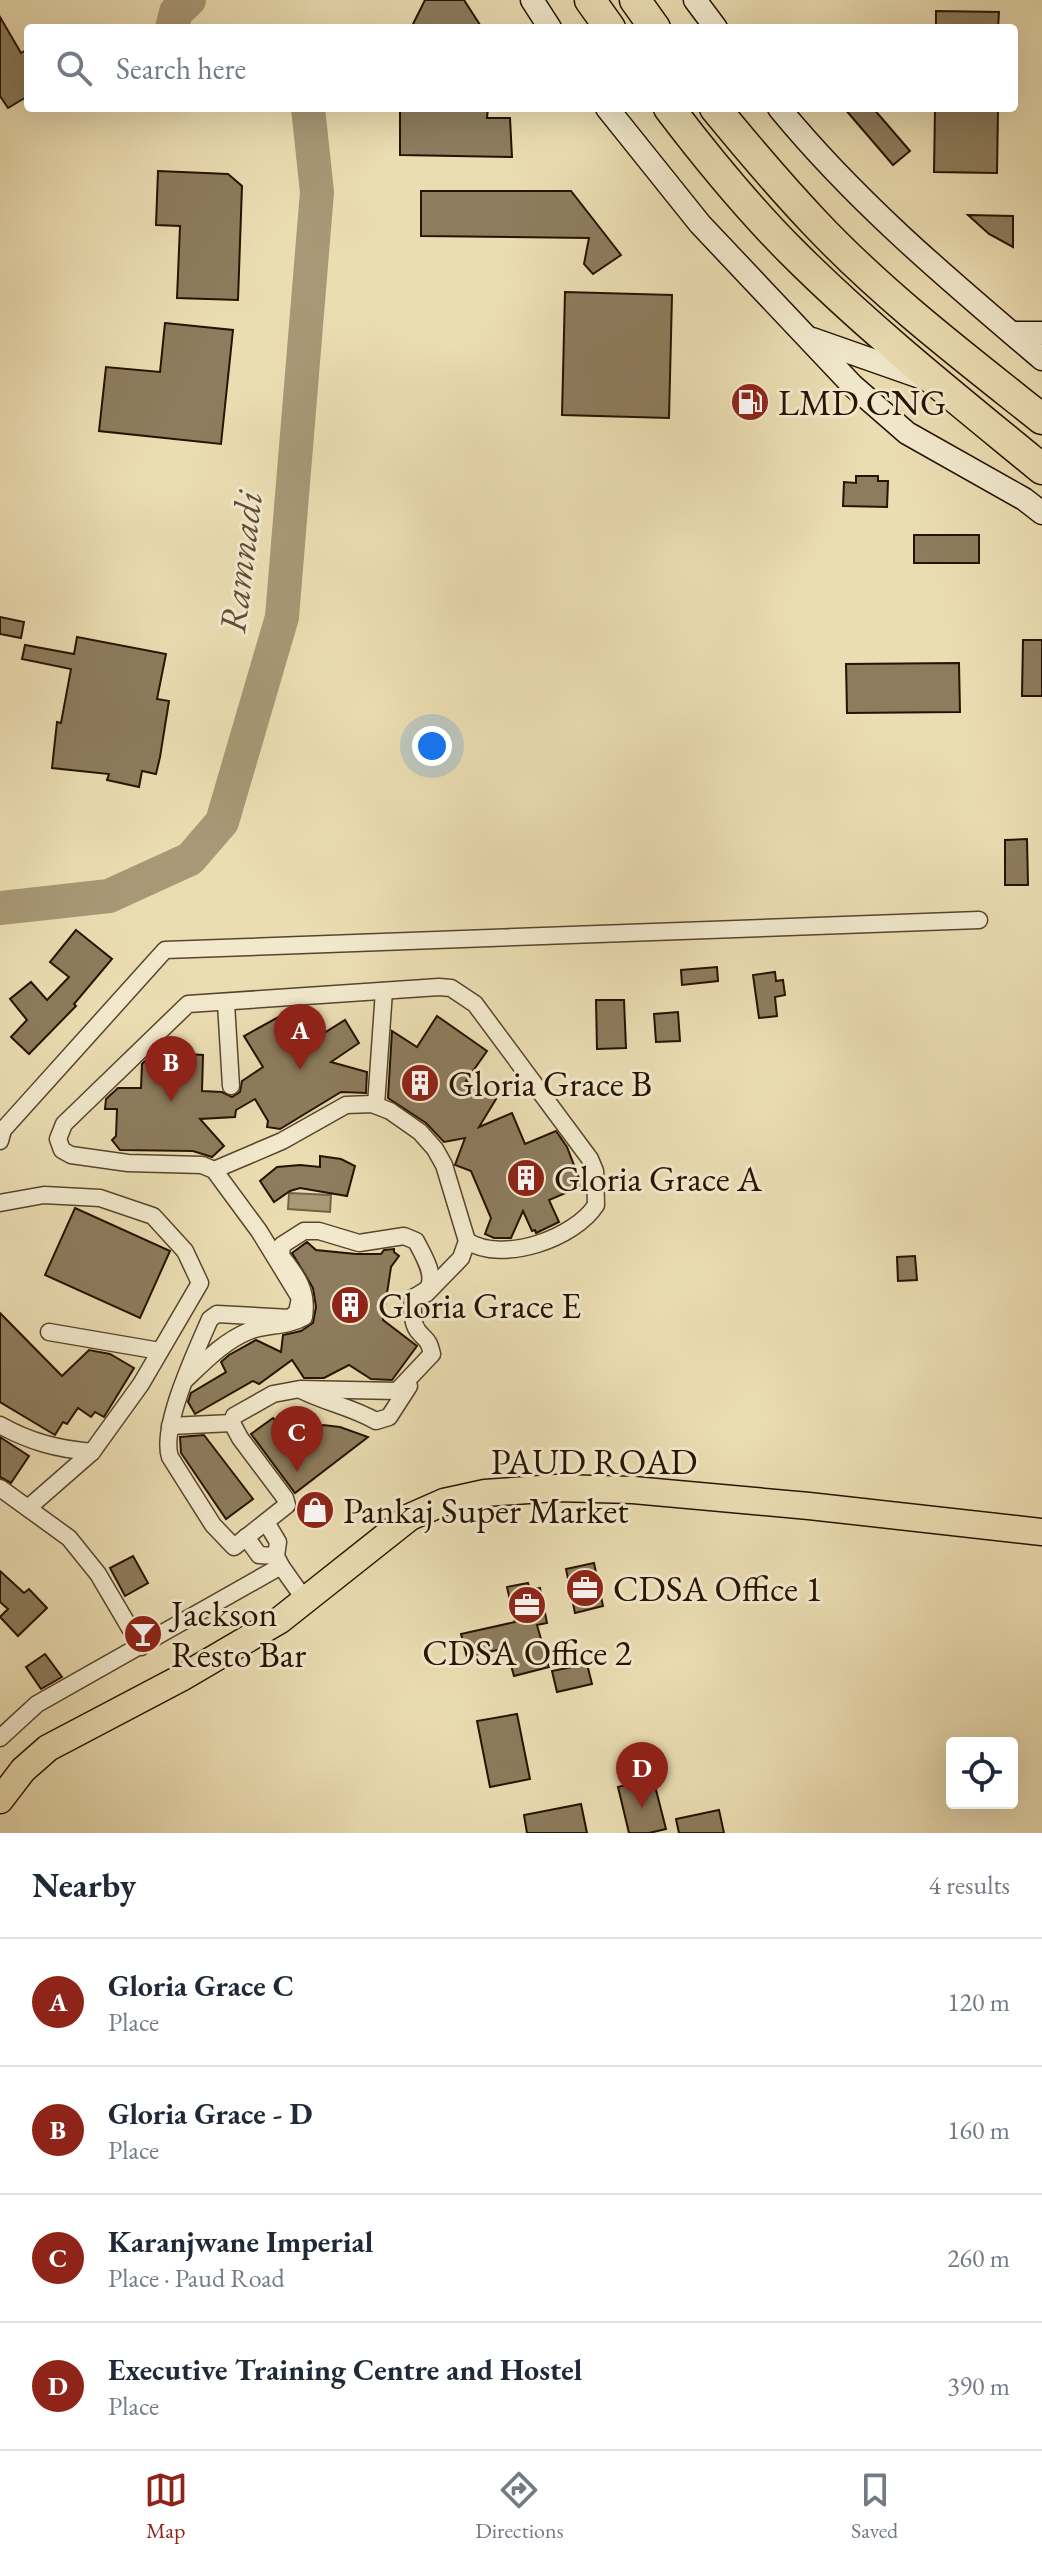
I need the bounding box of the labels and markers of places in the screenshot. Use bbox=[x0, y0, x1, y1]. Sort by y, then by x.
place label: LMD CNG bbox=[778, 379, 946, 426]
fuel station icon: LMD CNG bbox=[729, 381, 771, 423]
pin: A bbox=[274, 1004, 326, 1070]
pin: B bbox=[145, 1036, 197, 1102]
place label: Gloria Grace B bbox=[448, 1060, 652, 1107]
building icon: Gloria Grace B bbox=[399, 1062, 441, 1104]
place label: Gloria Grace A bbox=[554, 1155, 763, 1202]
building icon: Gloria Grace A bbox=[505, 1157, 547, 1199]
place label: Gloria Grace E bbox=[378, 1282, 581, 1329]
building icon: Gloria Grace E bbox=[329, 1284, 371, 1326]
pin: C bbox=[271, 1406, 323, 1472]
place label: Pankaj Super Market bbox=[343, 1487, 629, 1534]
shop icon: Pankaj Super Market bbox=[294, 1489, 336, 1531]
place label: CDSA Office 1 bbox=[613, 1565, 822, 1612]
office icon: CDSA Office 1 bbox=[564, 1567, 606, 1609]
office icon: CDSA Office 2 bbox=[506, 1584, 548, 1626]
place label: Jackson Resto Bar bbox=[168, 1590, 306, 1678]
bar icon: Jackson Resto Bar bbox=[122, 1613, 164, 1655]
place label: CDSA Office 2 bbox=[422, 1629, 632, 1676]
pin: D bbox=[616, 1742, 668, 1808]

